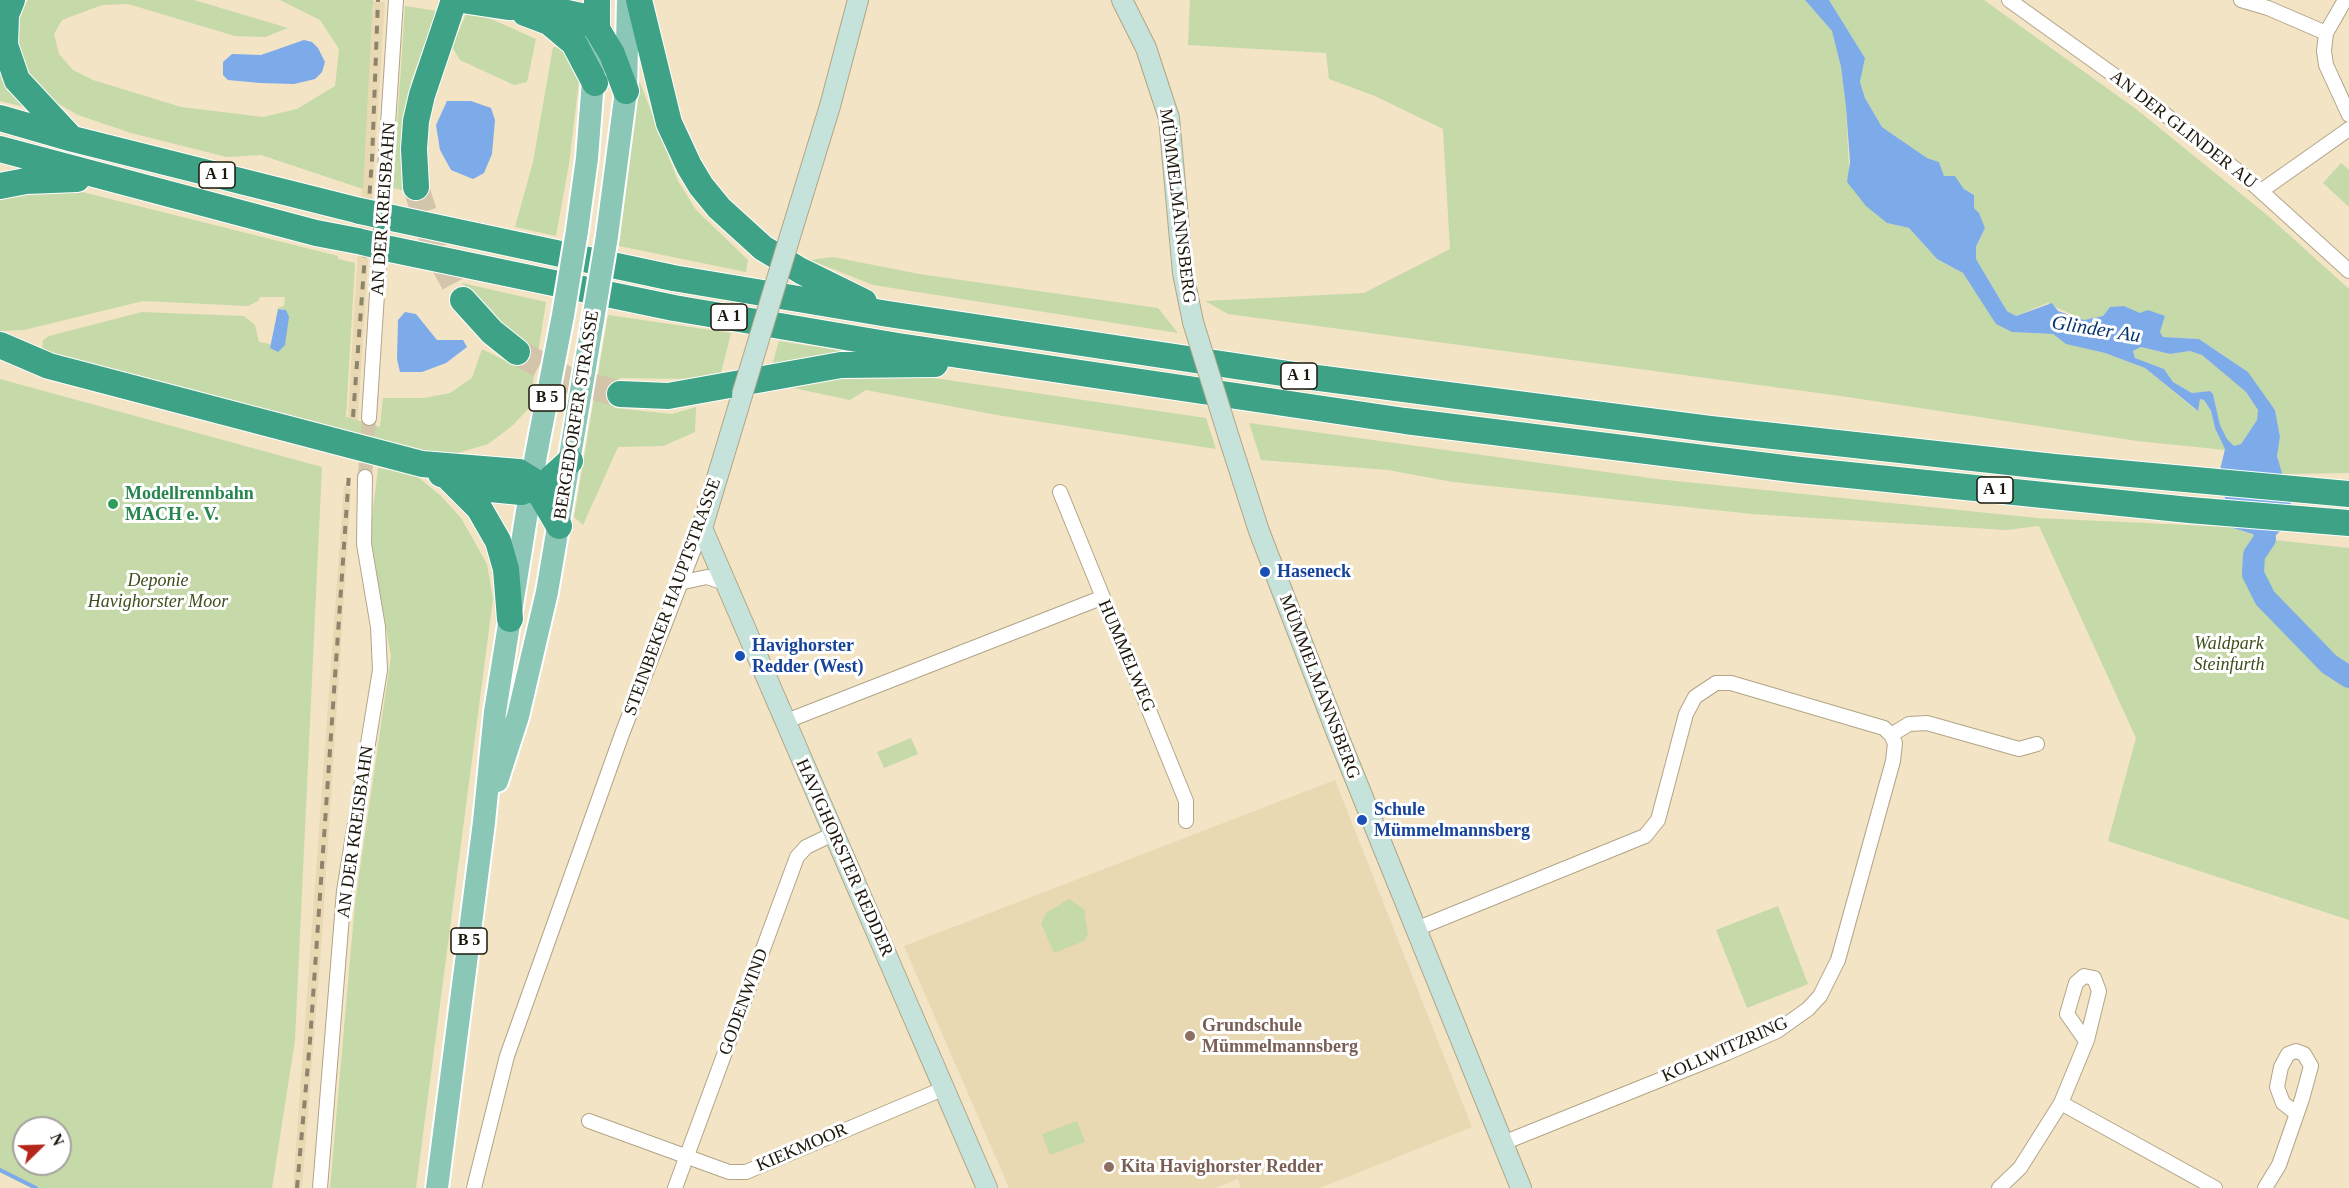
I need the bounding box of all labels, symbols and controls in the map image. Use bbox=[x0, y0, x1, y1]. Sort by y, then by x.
street label: AN DER GLINDER AU bbox=[2105, 66, 2261, 194]
street label: MÜMMELMANNSBERG bbox=[1154, 107, 1200, 305]
street label: AN DER KREISBAHN bbox=[367, 121, 401, 297]
road number: A 1 bbox=[199, 162, 235, 188]
road number: A 1 bbox=[711, 304, 747, 330]
street label: BERGEDORFER STRASSE bbox=[550, 309, 604, 521]
water label: Glinder Au bbox=[2050, 311, 2142, 349]
road number: A 1 bbox=[1281, 363, 1317, 389]
road number: B 5 bbox=[529, 385, 565, 411]
street label: STEINBEKER HAUPTSTRASSE bbox=[620, 475, 726, 719]
road number: A 1 bbox=[1977, 477, 2013, 503]
place label: Modellrennbahn MACH e. V. bbox=[125, 483, 254, 526]
marker: Modellrennbahn MACH e. V. bbox=[106, 497, 120, 511]
place label: Haseneck bbox=[1277, 561, 1351, 583]
marker: Haseneck bbox=[1258, 565, 1272, 579]
park label: Deponie Havighorster Moor bbox=[88, 570, 228, 612]
street label: MÜMMELMANNSBERG bbox=[1274, 592, 1364, 782]
street label: HUMMELWEG bbox=[1093, 597, 1159, 715]
park label: Waldpark Steinfurth bbox=[2194, 633, 2264, 676]
place label: Havighorster Redder (West) bbox=[752, 635, 863, 678]
marker: Havighorster Redder (West) bbox=[733, 649, 747, 663]
street label: AN DER KREISBAHN bbox=[333, 744, 379, 920]
street label: HAVIGHORSTER REDDER bbox=[791, 756, 897, 960]
place label: Schule Mümmelmannsberg bbox=[1374, 799, 1530, 842]
marker: Schule Mümmelmannsberg bbox=[1355, 813, 1369, 827]
road number: B 5 bbox=[451, 928, 487, 954]
street label: GODENWIND bbox=[715, 946, 773, 1058]
street label: KOLLWITZRING bbox=[1659, 1013, 1791, 1087]
place label: Grundschule Mümmelmannsberg bbox=[1202, 1015, 1358, 1058]
marker: Grundschule Mümmelmannsberg bbox=[1183, 1029, 1197, 1043]
north arrow bbox=[12, 1116, 72, 1176]
street label: KIEKMOOR bbox=[753, 1119, 851, 1177]
text: N bbox=[47, 1131, 67, 1148]
place label: Kita Havighorster Redder bbox=[1121, 1156, 1323, 1178]
marker: Kita Havighorster Redder bbox=[1102, 1160, 1116, 1174]

